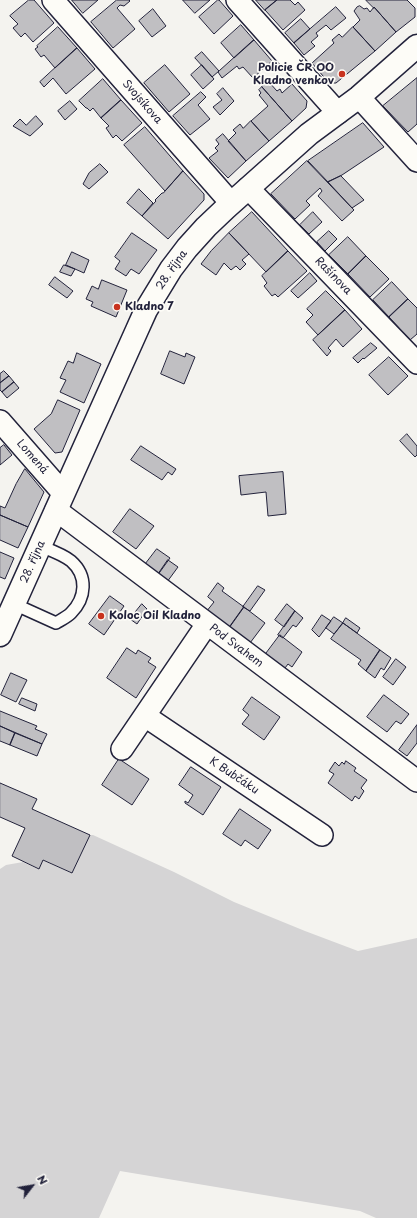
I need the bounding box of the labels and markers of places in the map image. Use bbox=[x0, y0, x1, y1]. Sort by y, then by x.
place label: Policie ČR OO Kladno venkov bbox=[253, 61, 334, 87]
marker: Policie ČR OO Kladno venkov bbox=[337, 69, 347, 79]
place label: Kladno 7 bbox=[125, 300, 174, 314]
marker: Kladno 7 bbox=[112, 302, 122, 312]
place label: Koloc Oil Kladno bbox=[109, 609, 201, 623]
marker: Koloc Oil Kladno bbox=[96, 611, 106, 621]

